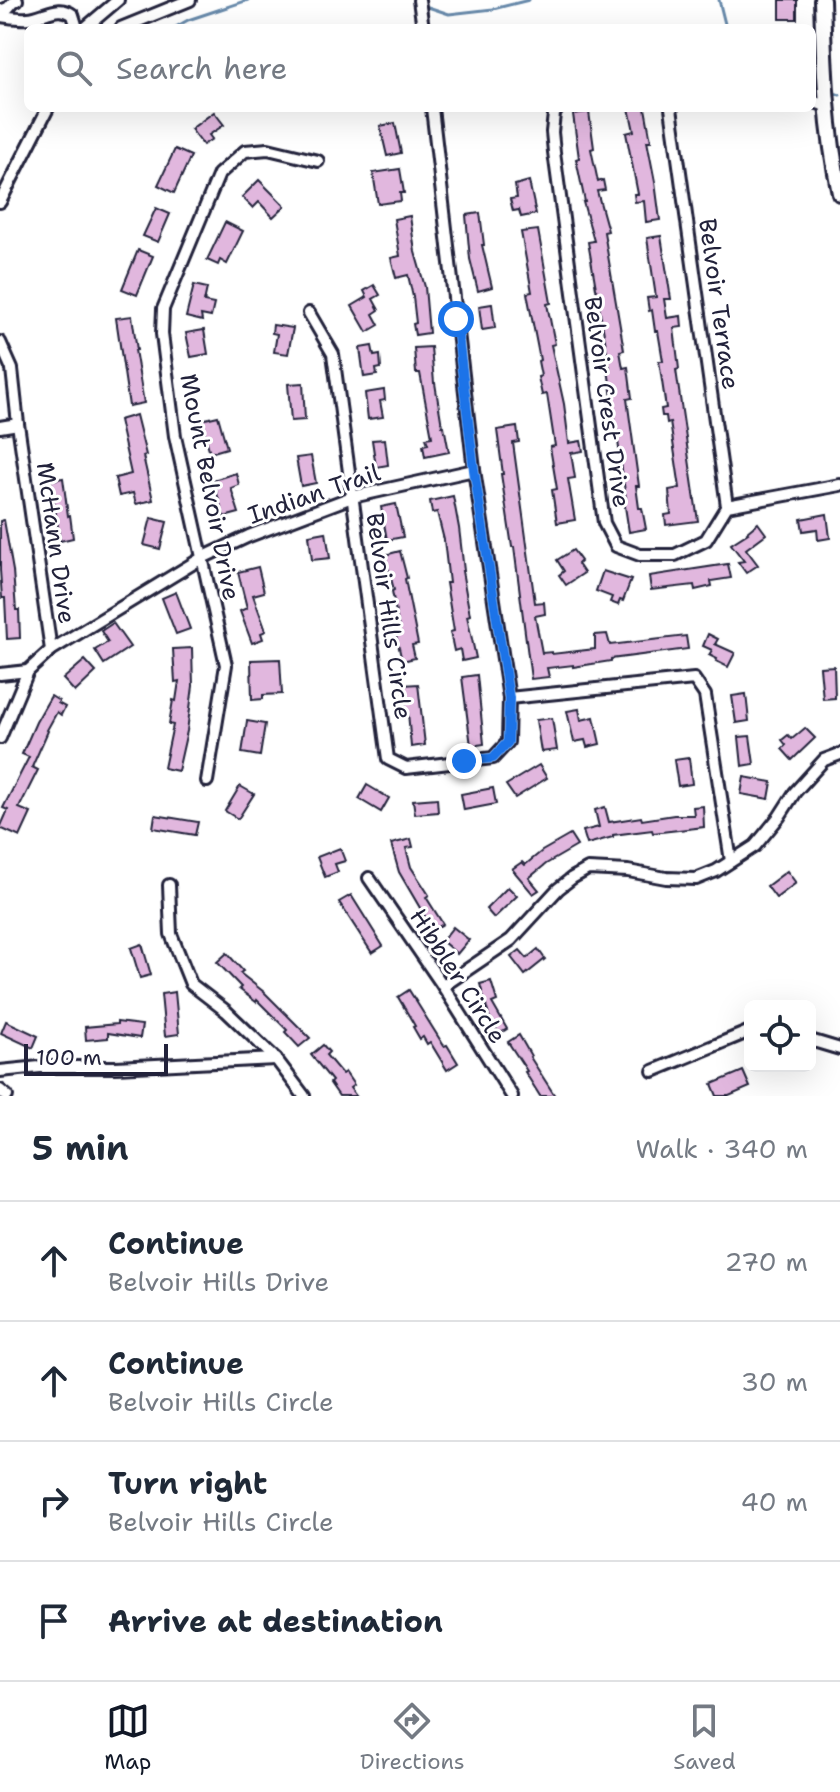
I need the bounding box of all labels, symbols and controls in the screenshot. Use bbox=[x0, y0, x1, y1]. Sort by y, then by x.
search box bbox=[24, 24, 816, 112]
icon: search bbox=[52, 46, 96, 90]
text: Search here bbox=[116, 48, 287, 89]
street label: Belvoir Terrace bbox=[691, 216, 747, 392]
street label: Belvoir Crest Drive bbox=[576, 294, 638, 510]
route start bbox=[438, 301, 474, 337]
street label: Mount Belvoir Drive bbox=[172, 371, 248, 603]
street label: Indian Trail bbox=[244, 456, 385, 532]
street label: McHann Drive bbox=[29, 460, 83, 626]
street label: Belvoir Hills Circle bbox=[359, 511, 419, 721]
route end bbox=[446, 743, 482, 779]
street label: Hibbler Circle bbox=[402, 902, 514, 1050]
map controls bbox=[744, 1000, 816, 1072]
button: locate bbox=[744, 1000, 816, 1072]
scale bar bbox=[24, 1040, 168, 1076]
text: 100 m bbox=[36, 1043, 102, 1072]
text: 5 min bbox=[32, 1125, 129, 1171]
text: Walk · 340 m bbox=[635, 1131, 808, 1166]
text: Continue bbox=[108, 1223, 244, 1264]
icon: ahead bbox=[32, 1239, 76, 1283]
text: 270 m bbox=[725, 1244, 808, 1279]
text: Belvoir Hills Drive bbox=[108, 1264, 329, 1299]
text: Continue bbox=[108, 1343, 244, 1384]
icon: ahead bbox=[32, 1359, 76, 1403]
text: 30 m bbox=[741, 1364, 808, 1399]
text: Belvoir Hills Circle bbox=[108, 1384, 334, 1419]
text: Turn right bbox=[108, 1463, 267, 1504]
icon: right bbox=[32, 1479, 76, 1523]
text: 40 m bbox=[741, 1484, 808, 1519]
text: Belvoir Hills Circle bbox=[108, 1504, 334, 1539]
icon: arrive bbox=[32, 1599, 76, 1643]
text: Arrive at destination bbox=[108, 1601, 443, 1642]
tab: Map bbox=[104, 1699, 151, 1776]
tab: Directions bbox=[360, 1699, 465, 1776]
tab: Saved bbox=[673, 1699, 736, 1776]

